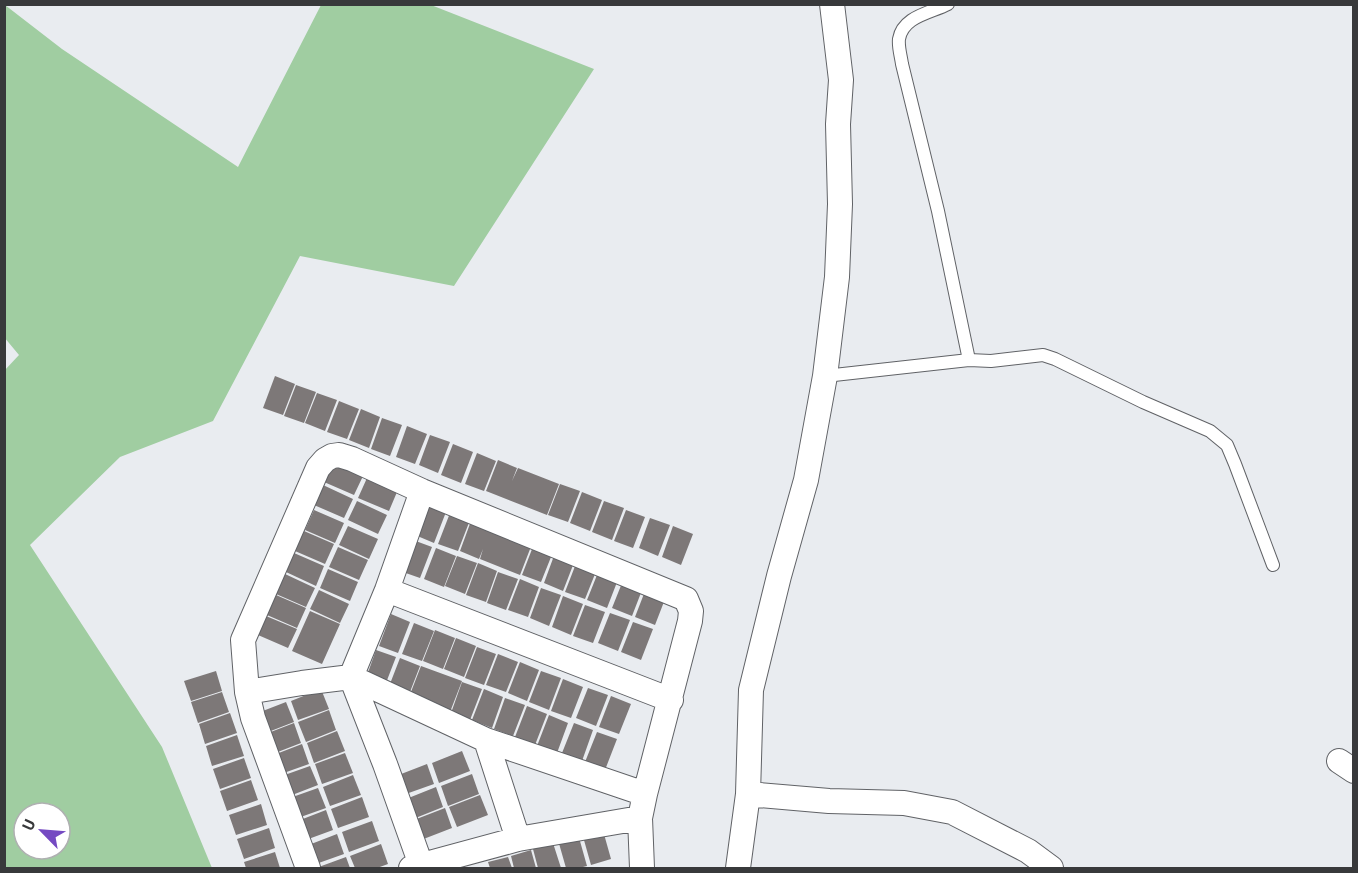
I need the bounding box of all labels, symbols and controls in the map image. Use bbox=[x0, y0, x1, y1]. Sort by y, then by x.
north arrow bbox=[12, 801, 72, 861]
text: U bbox=[17, 816, 39, 833]

